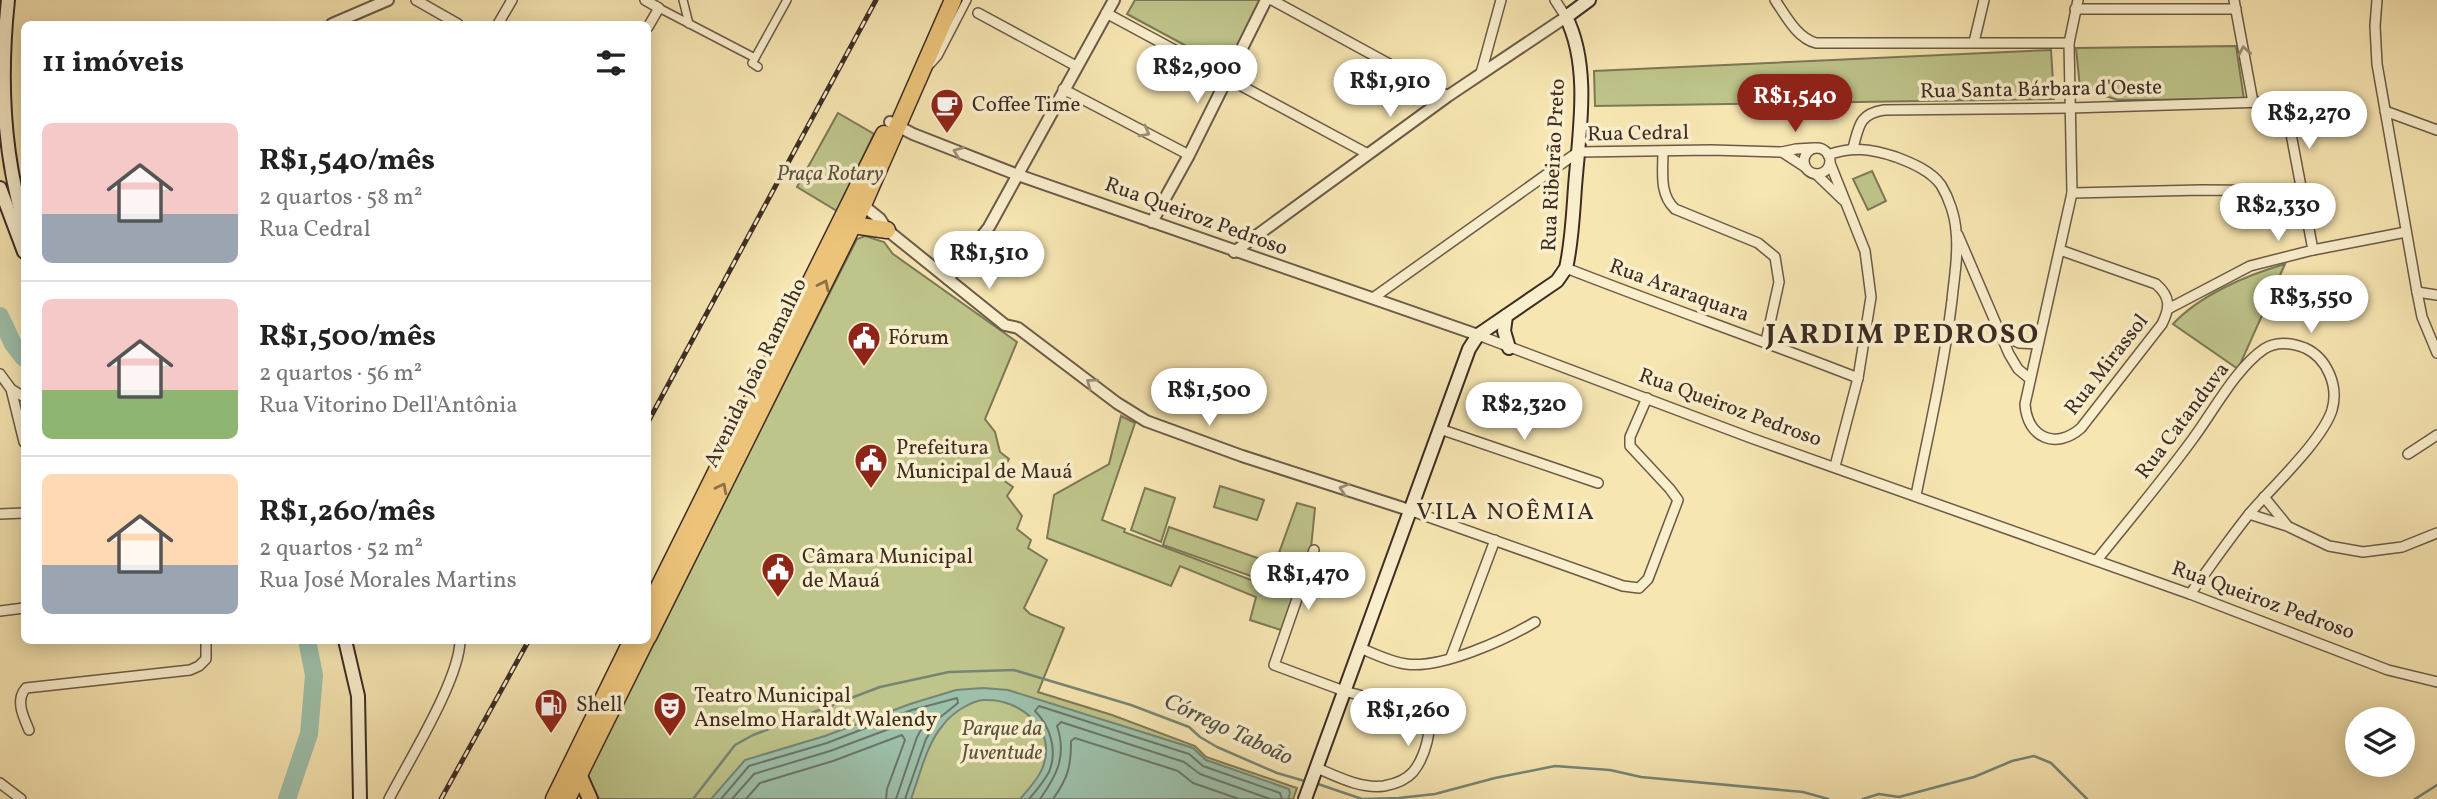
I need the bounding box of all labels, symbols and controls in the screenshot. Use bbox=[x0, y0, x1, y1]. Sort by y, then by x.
text: 11 imóveis bbox=[42, 42, 184, 84]
icon: filters bbox=[592, 44, 630, 82]
one-way arrow bbox=[2237, 45, 2252, 57]
pin: R$2,900 bbox=[1132, 46, 1262, 105]
text: R$2,900 bbox=[1152, 52, 1242, 84]
pin: R$1,910 bbox=[1325, 60, 1455, 119]
text: R$1,910 bbox=[1350, 66, 1430, 98]
street label: Rua Santa Bárbara d'Oeste bbox=[1920, 73, 2162, 107]
pin: R$1,540 bbox=[1730, 74, 1860, 134]
street label: Rua Ribeirão Preto bbox=[1535, 78, 1573, 252]
text: R$1,540 bbox=[1753, 81, 1837, 113]
cafe icon: Coffee Time bbox=[928, 86, 966, 135]
place label: Coffee Time bbox=[972, 91, 1080, 120]
pin: R$2,270 bbox=[2244, 92, 2374, 151]
text: R$2,270 bbox=[2267, 98, 2351, 130]
street label: Rua Cedral bbox=[1587, 119, 1689, 149]
one-way arrow bbox=[1138, 124, 1150, 138]
text: R$1,540/mês bbox=[259, 140, 435, 182]
one-way arrow bbox=[952, 146, 964, 160]
icon: home bbox=[98, 151, 182, 235]
park label: Praça Rotary bbox=[776, 160, 884, 189]
street label: Rua Queiroz Pedroso bbox=[1100, 170, 1292, 264]
text: 2 quartos · 58 m² bbox=[259, 182, 422, 214]
pin: R$2,330 bbox=[2213, 184, 2343, 243]
text: R$2,330 bbox=[2236, 190, 2320, 222]
text: Rua Cedral bbox=[259, 214, 371, 246]
pin: R$1,510 bbox=[924, 232, 1054, 291]
text: R$1,510 bbox=[949, 238, 1029, 270]
street label: Rua Araraquara bbox=[1605, 252, 1753, 330]
street label: Avenida João Ramalho bbox=[697, 273, 815, 473]
pin: R$3,550 bbox=[2246, 276, 2376, 335]
one-way arrow bbox=[815, 280, 829, 292]
text: R$3,550 bbox=[2269, 282, 2353, 314]
street label: Rua Mirassol bbox=[2058, 308, 2156, 422]
text: R$1,500/mês bbox=[259, 316, 436, 358]
district label: JARDIM PEDROSO bbox=[1765, 316, 2040, 355]
public building icon: Fórum bbox=[845, 319, 883, 368]
place label: Fórum bbox=[888, 324, 949, 353]
icon: home bbox=[98, 327, 182, 411]
street label: Rua Catanduva bbox=[2129, 356, 2237, 486]
text: 2 quartos · 56 m² bbox=[259, 358, 422, 390]
street label: Rua Queiroz Pedroso bbox=[1634, 361, 1826, 455]
pin: R$1,500 bbox=[1144, 368, 1274, 428]
text: R$1,500 bbox=[1167, 375, 1251, 407]
one-way arrow bbox=[1086, 379, 1098, 391]
pin: R$2,320 bbox=[1459, 382, 1589, 442]
text: R$2,320 bbox=[1482, 389, 1566, 421]
text: Rua Vitorino Dell'Antônia bbox=[259, 390, 518, 422]
place label: Prefeitura Municipal de Mauá bbox=[896, 434, 1073, 487]
public building icon: Prefeitura Municipal de Mauá bbox=[852, 441, 890, 490]
one-way arrow bbox=[1338, 482, 1350, 497]
one-way arrow bbox=[714, 483, 728, 496]
text: R$1,260/mês bbox=[259, 491, 436, 533]
district label: VILA NOÊMIA bbox=[1416, 496, 1596, 530]
icon: home bbox=[98, 502, 182, 586]
text: 2 quartos · 52 m² bbox=[259, 533, 423, 565]
place label: Câmara Municipal de Mauá bbox=[802, 543, 973, 596]
public building icon: Câmara Municipal de Mauá bbox=[759, 550, 797, 599]
pin: R$1,470 bbox=[1243, 552, 1373, 612]
street label: Rua Queiroz Pedroso bbox=[2167, 554, 2359, 648]
text: R$1,470 bbox=[1267, 559, 1349, 591]
text: Rua José Morales Martins bbox=[259, 565, 517, 597]
place label: Teatro Municipal Anselmo Haraldt Walendy bbox=[694, 682, 938, 735]
fuel station icon: Shell bbox=[532, 686, 570, 735]
water label: Córrego Taboão bbox=[1158, 686, 1298, 774]
pin: R$1,260 bbox=[1343, 688, 1473, 748]
theatre icon: Teatro Municipal Anselmo Haraldt Walendy bbox=[651, 689, 689, 738]
place label: Shell bbox=[576, 691, 623, 720]
text: R$1,260 bbox=[1366, 695, 1450, 727]
map controls bbox=[2345, 707, 2415, 777]
button: layers bbox=[2345, 707, 2415, 777]
park label: Parque da Juventude bbox=[960, 715, 1043, 768]

